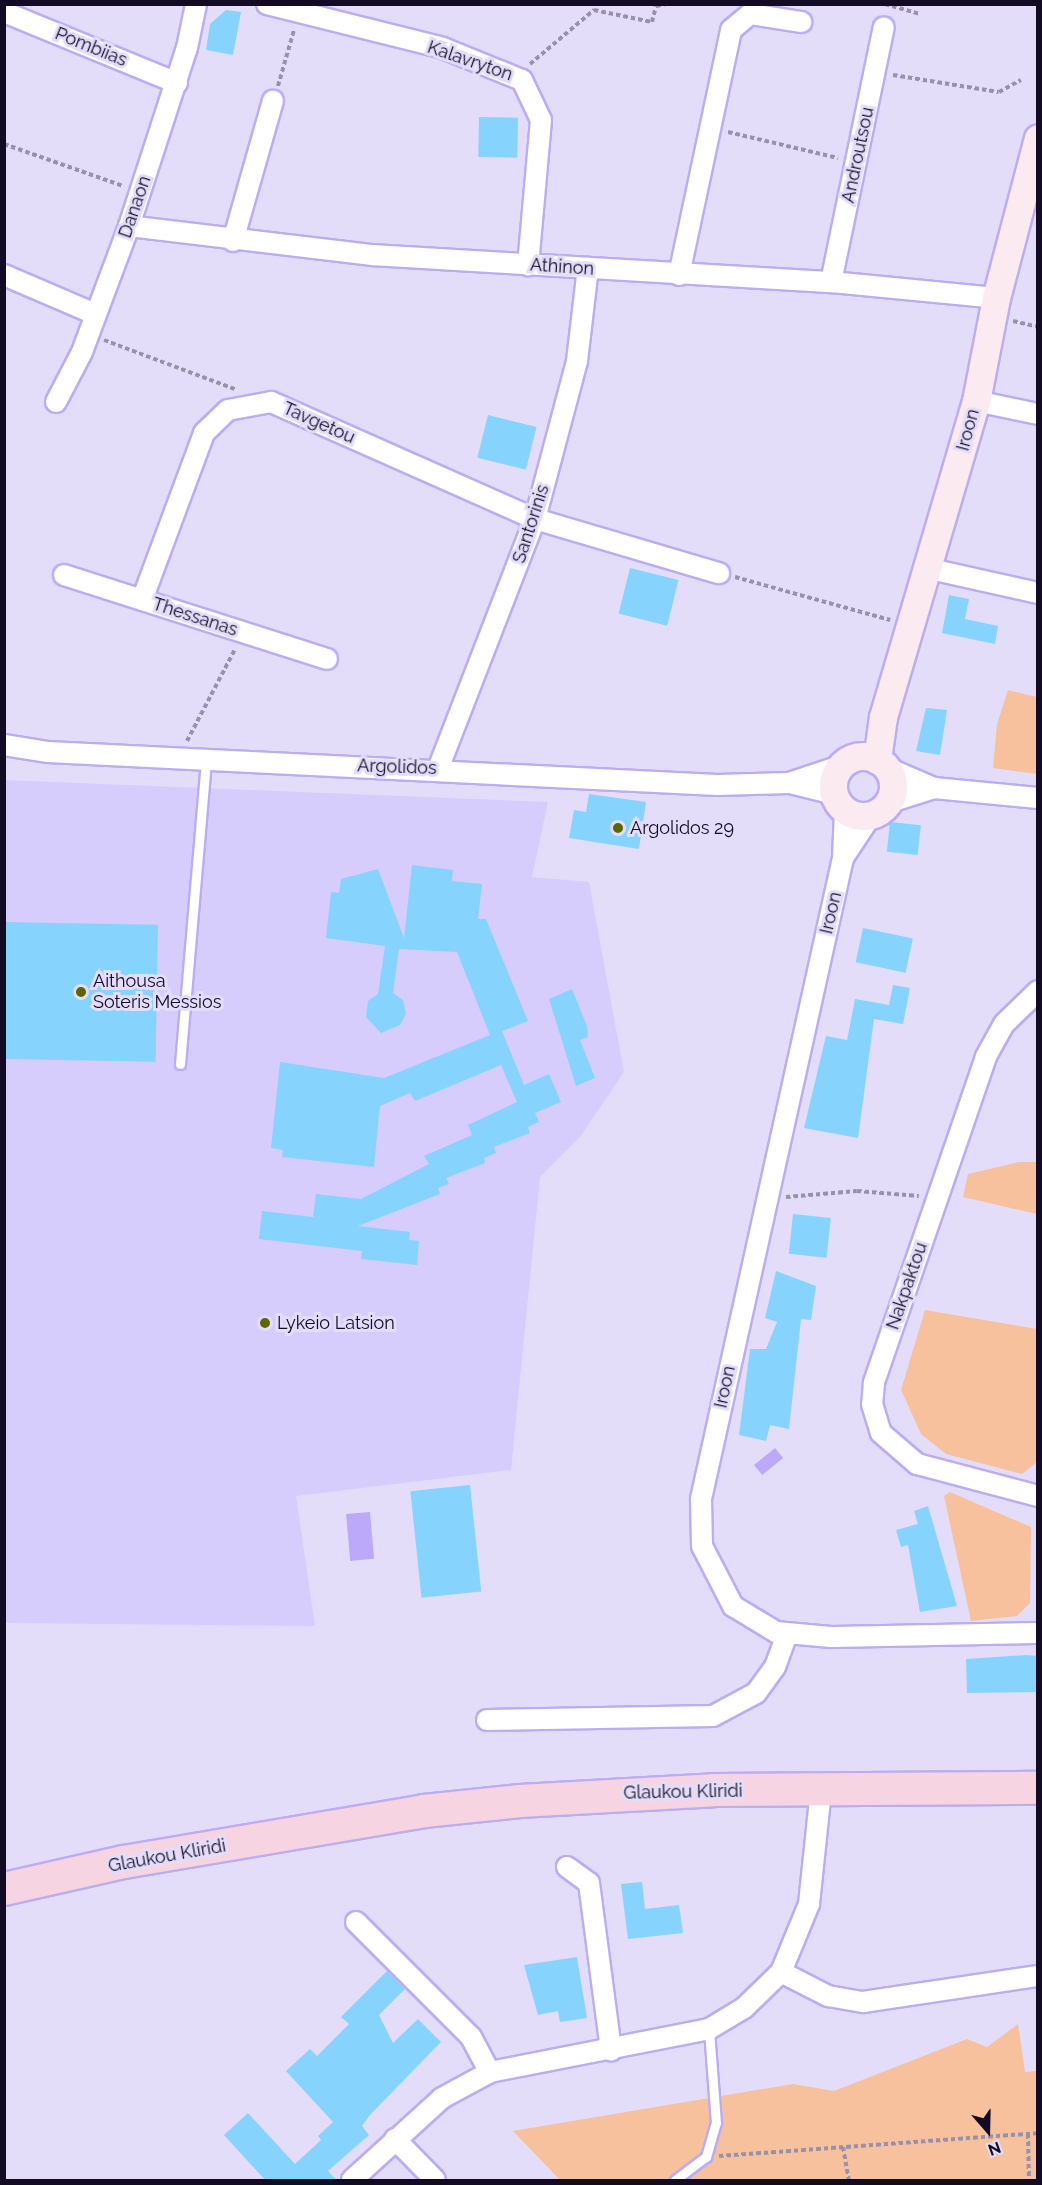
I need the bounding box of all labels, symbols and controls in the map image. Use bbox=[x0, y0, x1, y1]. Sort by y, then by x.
street label: Pombiias bbox=[52, 23, 130, 71]
street label: Kalavryton bbox=[425, 36, 515, 86]
street label: Androutsou bbox=[837, 105, 879, 205]
street label: Danaon bbox=[114, 173, 156, 241]
street label: Athinon bbox=[529, 254, 595, 280]
street label: Tavgetou bbox=[280, 398, 358, 448]
street label: Iroon bbox=[952, 407, 984, 453]
street label: Santorinis bbox=[508, 482, 554, 566]
street label: Thessanas bbox=[150, 593, 240, 641]
street label: Argolidos bbox=[357, 755, 437, 779]
place label: Argolidos 29 bbox=[630, 817, 734, 839]
marker: Argolidos 29 bbox=[611, 821, 625, 835]
street label: Iroon bbox=[816, 890, 846, 936]
place label: Aithousa Soteris Messios bbox=[93, 971, 221, 1014]
marker: Aithousa Soteris Messios bbox=[74, 985, 88, 999]
street label: Nakpaktou bbox=[882, 1240, 932, 1332]
place label: Lykeio Latsion bbox=[277, 1312, 395, 1334]
marker: Lykeio Latsion bbox=[258, 1316, 272, 1330]
street label: Iroon bbox=[710, 1364, 740, 1410]
street label: Glaukou Kliridi bbox=[623, 1780, 743, 1804]
street label: Glaukou Kliridi bbox=[106, 1835, 228, 1877]
north arrow bbox=[958, 2101, 1018, 2161]
text: N bbox=[985, 2137, 1003, 2159]

